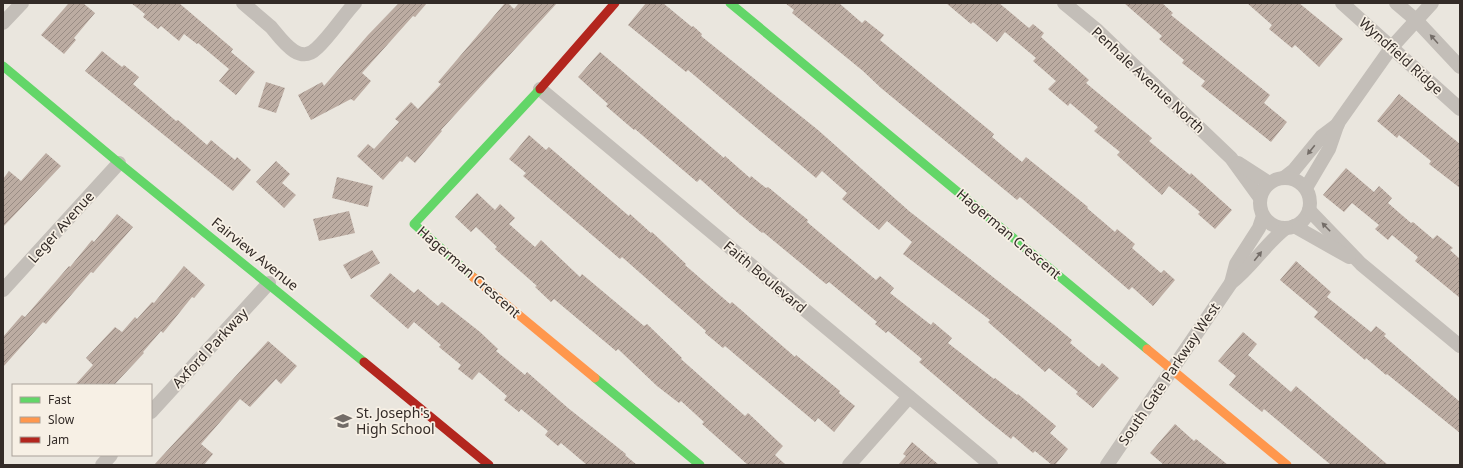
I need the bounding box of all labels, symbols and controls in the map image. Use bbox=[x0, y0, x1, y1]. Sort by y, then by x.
street label: Wyndfield Ridge bbox=[1355, 13, 1448, 99]
street label: Penhale Avenue North bbox=[1088, 22, 1209, 137]
one-way arrow bbox=[1429, 34, 1438, 44]
one-way arrow bbox=[1306, 144, 1315, 155]
street label: Hagerman Crescent bbox=[953, 184, 1066, 283]
street label: Leger Avenue bbox=[23, 187, 98, 267]
street label: Fairview Avenue bbox=[208, 213, 303, 295]
street label: Hagerman Crescent bbox=[414, 221, 525, 322]
one-way arrow bbox=[1321, 222, 1330, 232]
street label: Faith Boulevard bbox=[720, 236, 811, 317]
one-way arrow bbox=[1254, 250, 1263, 261]
street label: South Gate Parkway West bbox=[1114, 299, 1224, 449]
street label: Axford Parkway bbox=[168, 303, 252, 392]
legend bbox=[12, 384, 152, 456]
text: Fast bbox=[48, 391, 72, 408]
place label: St. Joseph's High School bbox=[356, 403, 435, 438]
text: Slow bbox=[48, 411, 75, 428]
school or university icon: St. Joseph's High School bbox=[333, 411, 353, 431]
text: Jam bbox=[47, 431, 69, 448]

